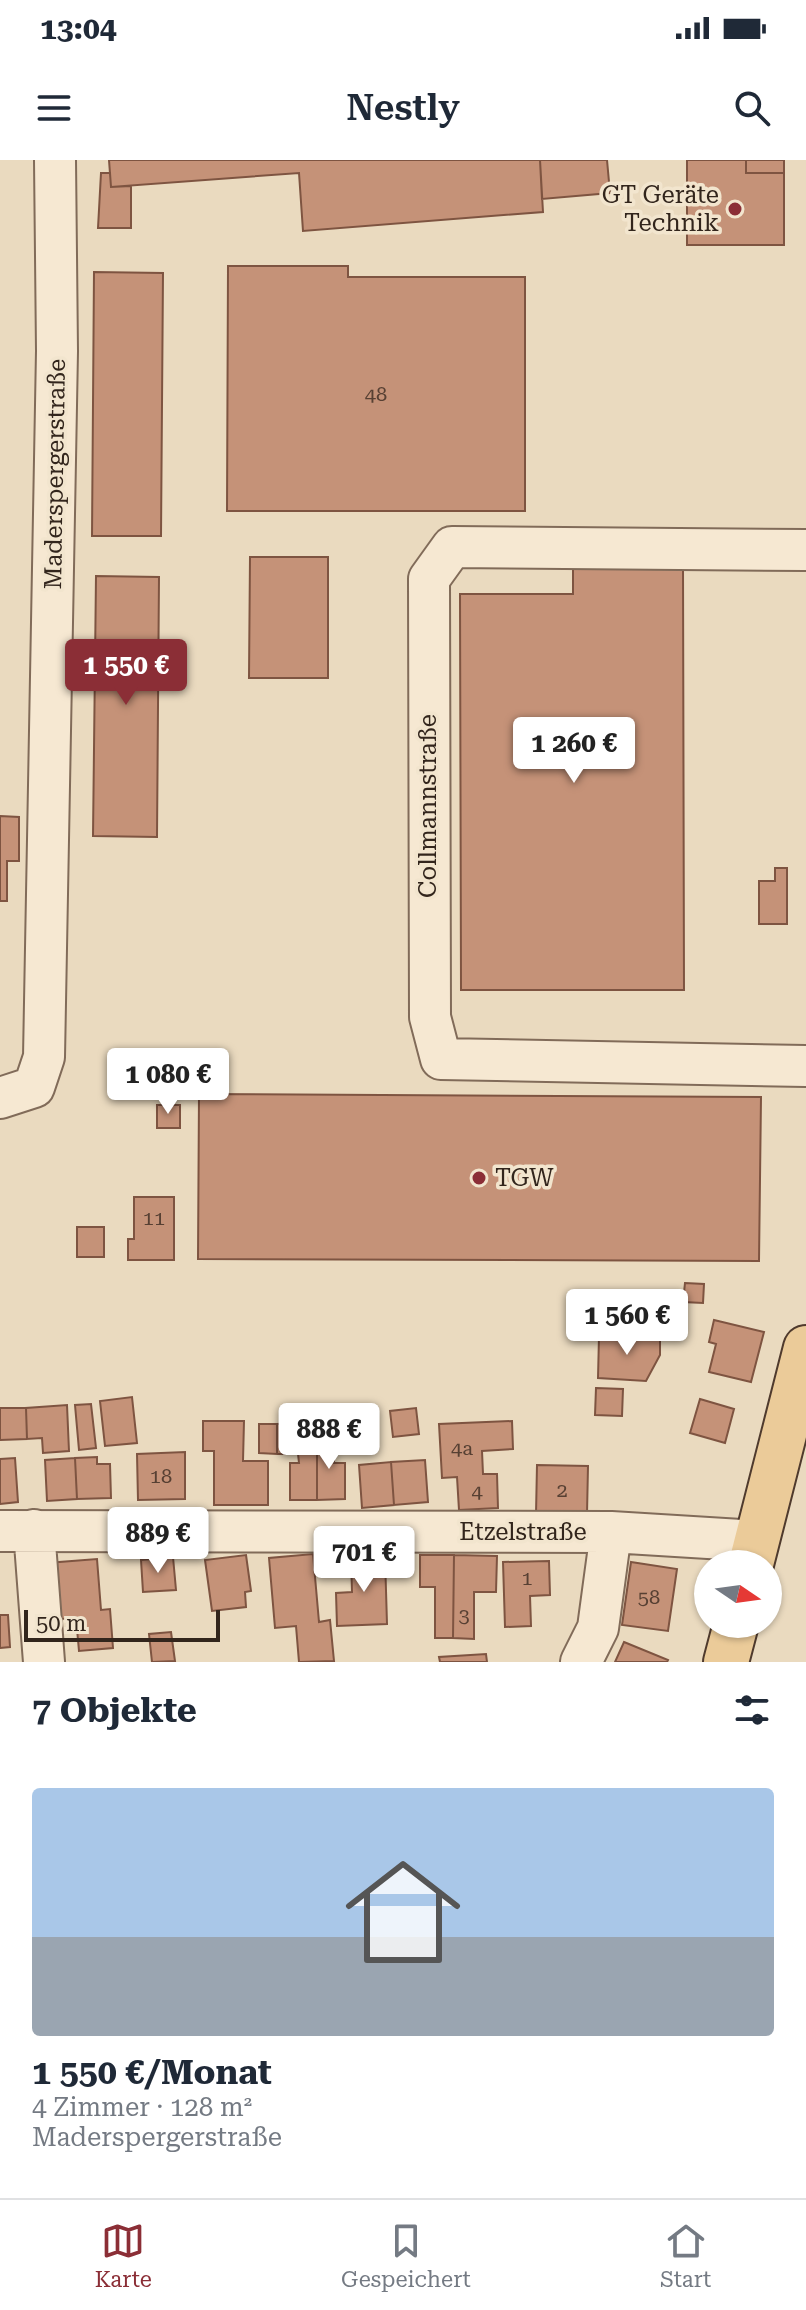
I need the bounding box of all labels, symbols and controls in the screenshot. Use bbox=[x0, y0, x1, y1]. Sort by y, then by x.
text: 13:04 bbox=[40, 11, 117, 46]
icon: menu bbox=[32, 86, 76, 130]
icon: search bbox=[730, 86, 774, 130]
text: Nestly bbox=[346, 87, 460, 129]
place label: GT Geräte Technik bbox=[602, 181, 719, 237]
marker: GT Geräte Technik bbox=[726, 200, 744, 218]
street label: Maderspergerstraße bbox=[39, 358, 71, 590]
house number: 48 bbox=[365, 382, 387, 406]
pin: 1 550 € bbox=[52, 639, 200, 707]
text: 1 550 € bbox=[83, 650, 169, 680]
street label: Collmannstraße bbox=[414, 714, 442, 898]
pin: 1 260 € bbox=[500, 717, 648, 785]
text: 1 260 € bbox=[531, 728, 617, 758]
pin: 1 080 € bbox=[94, 1048, 242, 1116]
text: 1 080 € bbox=[125, 1059, 211, 1089]
place label: TGW bbox=[495, 1164, 554, 1192]
marker: TGW bbox=[470, 1169, 488, 1187]
house number: 11 bbox=[143, 1206, 165, 1230]
pin: 1 560 € bbox=[553, 1289, 701, 1357]
text: 1 560 € bbox=[584, 1300, 670, 1330]
pin: 888 € bbox=[273, 1403, 385, 1471]
text: 888 € bbox=[297, 1414, 361, 1444]
house number: 4a bbox=[451, 1436, 473, 1460]
house number: 18 bbox=[150, 1464, 172, 1488]
house number: 2 bbox=[556, 1478, 568, 1502]
house number: 4 bbox=[471, 1479, 483, 1503]
pin: 889 € bbox=[102, 1507, 214, 1575]
text: 889 € bbox=[126, 1518, 190, 1548]
street label: Etzelstraße bbox=[459, 1518, 587, 1546]
pin: 701 € bbox=[308, 1526, 420, 1594]
text: 701 € bbox=[332, 1537, 396, 1567]
north arrow bbox=[694, 1550, 782, 1638]
map controls bbox=[694, 1550, 782, 1638]
house number: 1 bbox=[521, 1566, 533, 1590]
house number: 58 bbox=[638, 1585, 660, 1609]
house number: 3 bbox=[458, 1603, 470, 1627]
scale bar bbox=[24, 1606, 220, 1642]
text: 50 m bbox=[36, 1611, 86, 1636]
icon: filters bbox=[730, 1688, 774, 1732]
text: 7 Objekte bbox=[32, 1690, 197, 1730]
icon: home bbox=[331, 1840, 475, 1984]
text: 1 550 €/Monat bbox=[32, 2052, 272, 2092]
text: 4 Zimmer · 128 m² bbox=[32, 2092, 252, 2122]
text: Maderspergerstraße bbox=[32, 2122, 282, 2152]
tab: Karte bbox=[95, 2219, 152, 2292]
tab: Gespeichert bbox=[341, 2219, 471, 2292]
tab: Start bbox=[660, 2219, 711, 2292]

